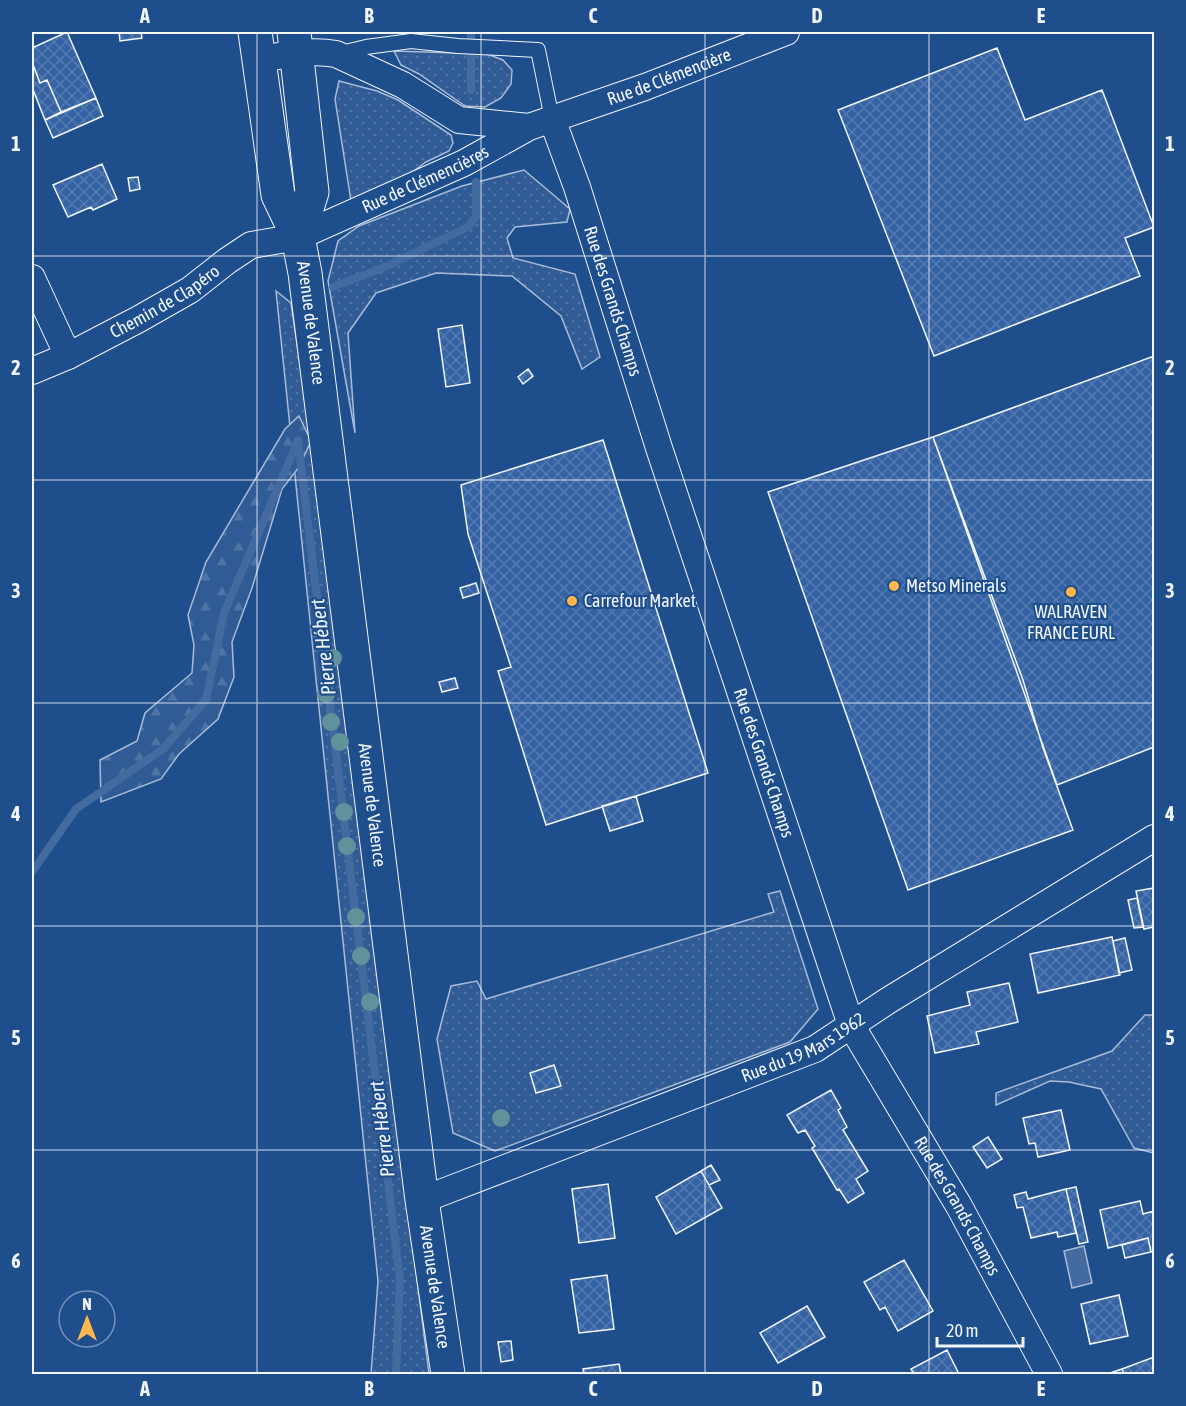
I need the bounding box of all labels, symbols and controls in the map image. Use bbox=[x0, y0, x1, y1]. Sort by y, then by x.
text: A bbox=[139, 4, 150, 27]
text: B bbox=[364, 4, 374, 27]
text: C bbox=[589, 4, 598, 27]
text: D bbox=[811, 4, 823, 27]
text: E bbox=[1037, 4, 1046, 27]
street label: Rue de Clémencière bbox=[604, 44, 734, 109]
text: 1 bbox=[11, 132, 21, 155]
text: 1 bbox=[1165, 132, 1175, 155]
street label: Rue de Clémencières bbox=[358, 140, 492, 217]
street label: Rue des Grands Champs bbox=[580, 223, 647, 378]
street label: Avenue de Valence bbox=[293, 259, 330, 386]
street label: Chemin de Clapéro bbox=[106, 260, 223, 342]
text: 2 bbox=[11, 356, 21, 379]
text: 2 bbox=[1165, 356, 1175, 379]
place label: Metso Minerals bbox=[906, 575, 1006, 596]
text: 3 bbox=[11, 579, 21, 602]
marker: Metso Minerals bbox=[887, 579, 901, 593]
text: 3 bbox=[1165, 579, 1175, 602]
marker: WALRAVEN FRANCE EURL bbox=[1064, 585, 1078, 599]
place label: Carrefour Market bbox=[584, 590, 696, 611]
marker: Carrefour Market bbox=[565, 594, 579, 608]
water label: Pierre Hébert bbox=[305, 597, 340, 697]
place label: WALRAVEN FRANCE EURL bbox=[1027, 601, 1115, 643]
street label: Rue des Grands Champs bbox=[730, 686, 799, 840]
street label: Avenue de Valence bbox=[354, 742, 391, 868]
text: 4 bbox=[10, 802, 21, 825]
text: 4 bbox=[1164, 802, 1175, 825]
street label: Rue du 19 Mars 1962 bbox=[738, 1008, 869, 1086]
text: 5 bbox=[11, 1026, 21, 1049]
text: 5 bbox=[1165, 1026, 1175, 1049]
water label: Pierre Hébert bbox=[364, 1079, 399, 1179]
street label: Rue des Grands Champs bbox=[910, 1133, 1005, 1279]
street label: Avenue de Valence bbox=[416, 1224, 455, 1350]
text: 6 bbox=[11, 1249, 21, 1272]
text: 6 bbox=[1165, 1249, 1175, 1272]
north arrow bbox=[57, 1289, 117, 1349]
text: N bbox=[82, 1295, 92, 1313]
scale bar bbox=[937, 1310, 1022, 1348]
text: 20 m bbox=[946, 1320, 978, 1341]
text: A bbox=[139, 1377, 150, 1400]
text: B bbox=[364, 1377, 374, 1400]
text: C bbox=[589, 1377, 598, 1400]
text: D bbox=[811, 1377, 823, 1400]
text: E bbox=[1037, 1377, 1046, 1400]

